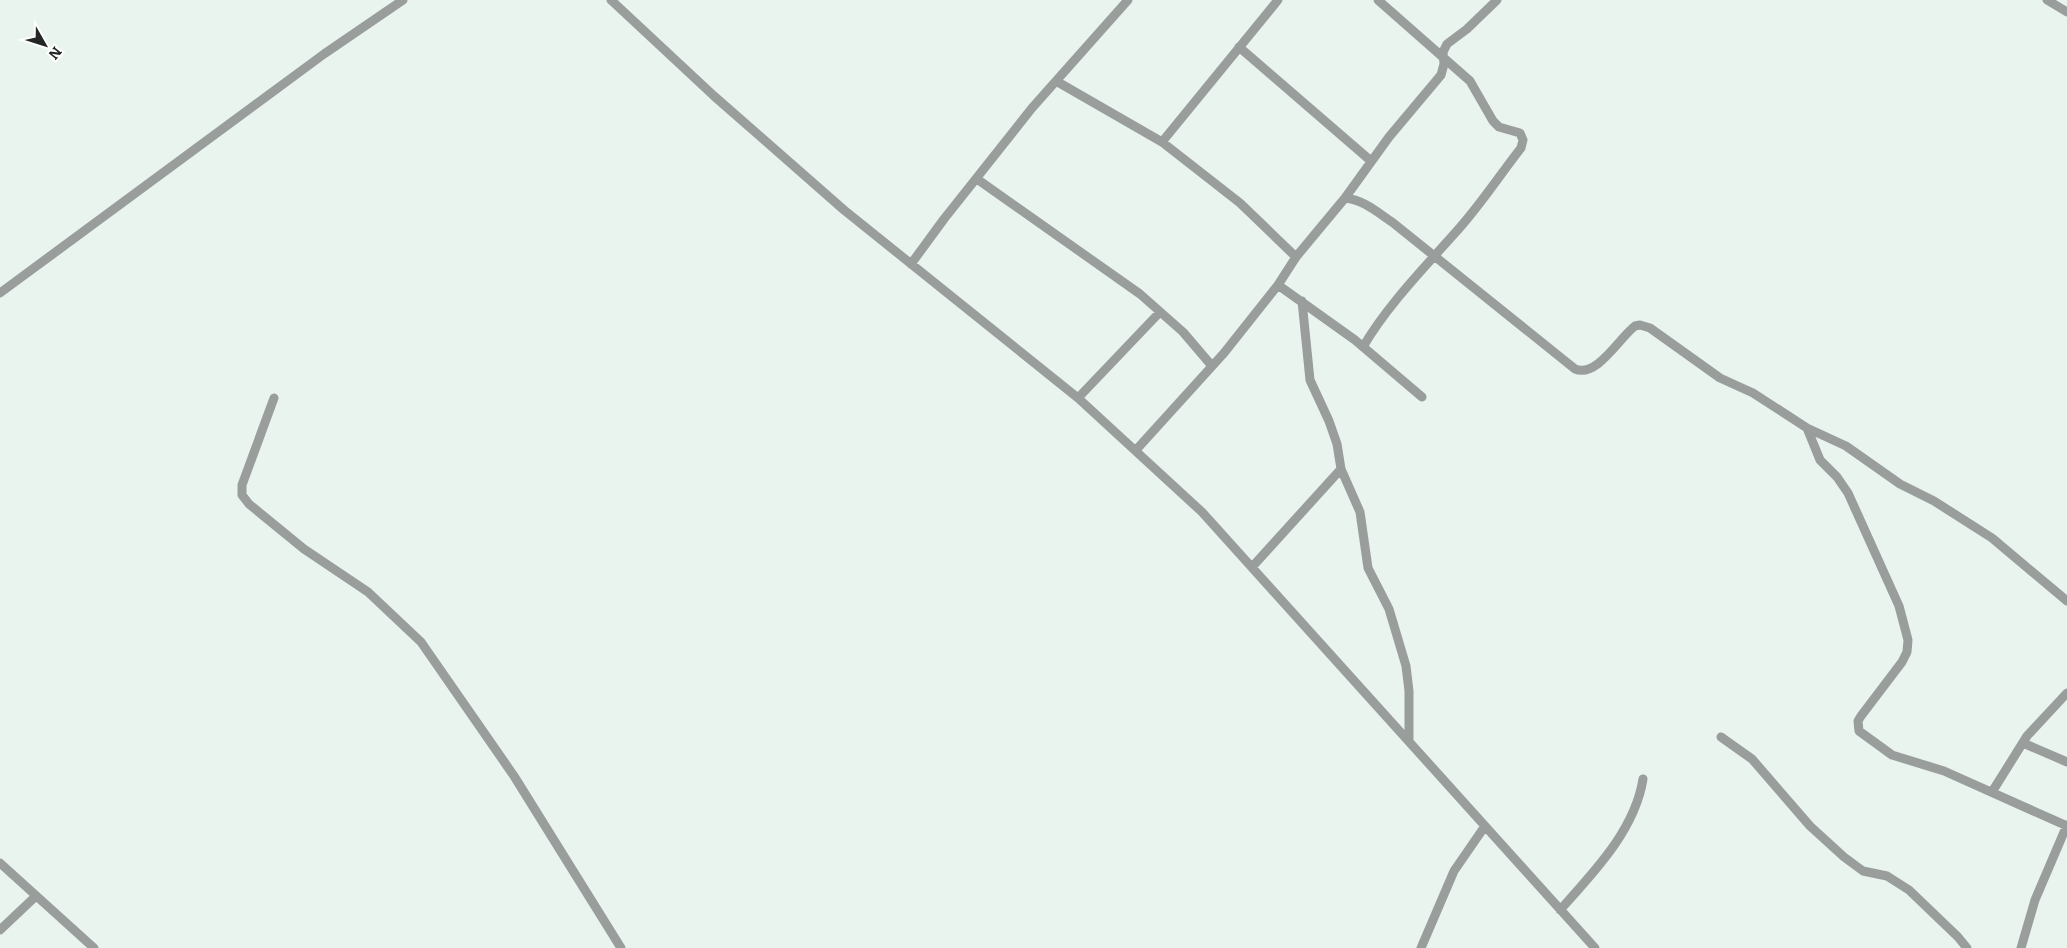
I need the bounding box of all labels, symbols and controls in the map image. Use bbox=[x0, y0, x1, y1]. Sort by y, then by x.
north arrow bbox=[20, 20, 70, 70]
text: N bbox=[44, 43, 67, 65]

